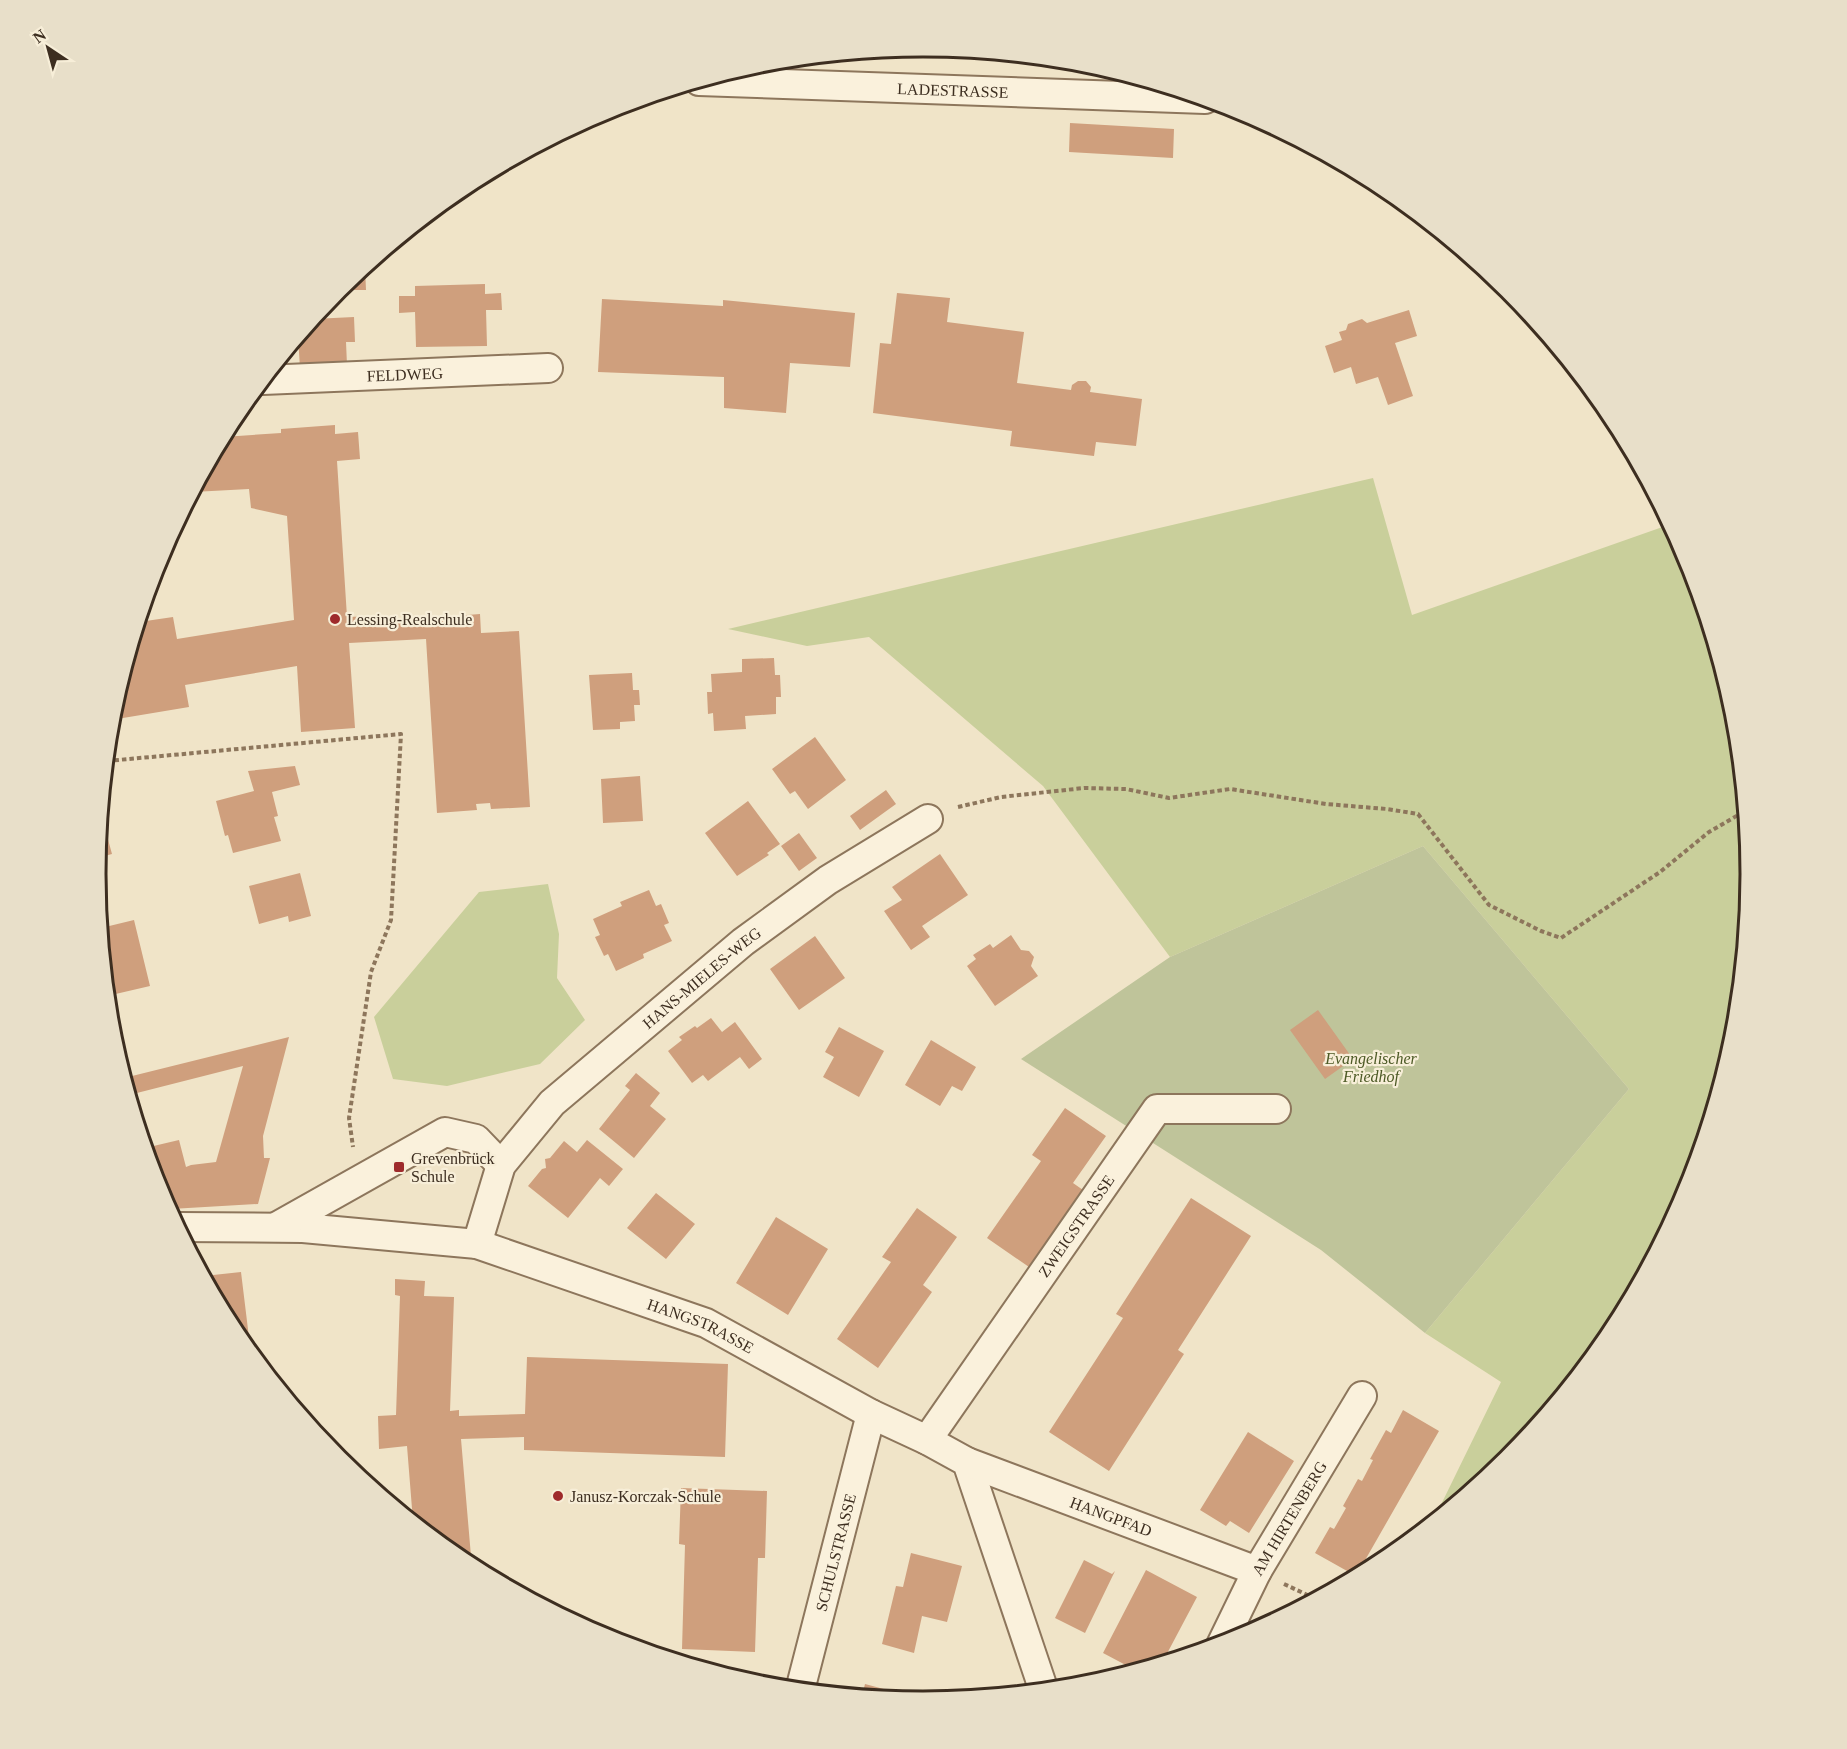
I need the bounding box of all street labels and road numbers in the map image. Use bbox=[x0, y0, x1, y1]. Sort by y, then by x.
street label: LADESTRASSE bbox=[897, 80, 1009, 101]
street label: FELDWEG bbox=[366, 364, 444, 384]
street label: HANS-MIELES-WEG bbox=[639, 923, 764, 1032]
street label: ZWEIGSTRASSE bbox=[1035, 1172, 1117, 1280]
street label: HANGSTRASSE bbox=[645, 1295, 757, 1356]
street label: AM HIRTENBERG bbox=[1248, 1458, 1330, 1578]
street label: SCHULSTRASSE bbox=[812, 1492, 859, 1613]
street label: HANGPFAD bbox=[1068, 1493, 1154, 1539]

